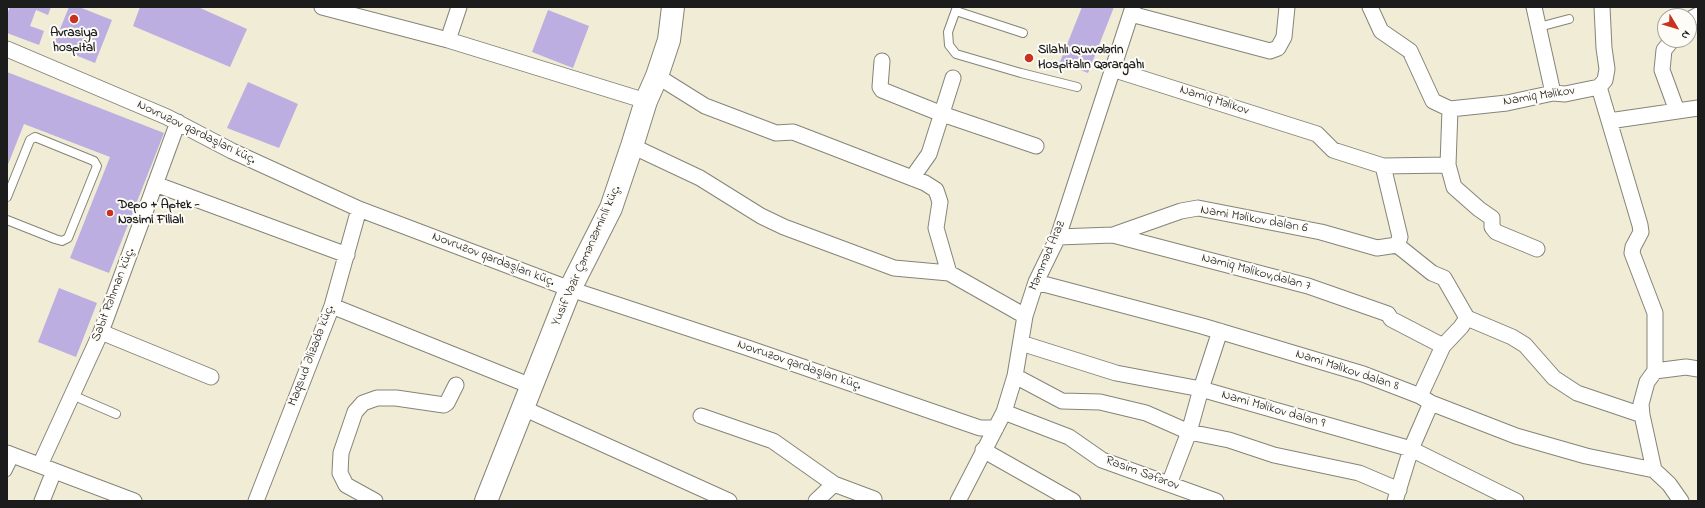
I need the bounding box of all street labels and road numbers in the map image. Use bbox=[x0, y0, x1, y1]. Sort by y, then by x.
street label: Namiq Məlikov bbox=[1177, 82, 1251, 120]
street label: Namiq Məlikov bbox=[1502, 84, 1576, 110]
street label: Novruzov qardaşları küç. bbox=[134, 97, 258, 169]
street label: Yusif Vəzir Çəmənzəminli küç. bbox=[549, 183, 625, 329]
street label: Nami Məlikov dalan 6 bbox=[1199, 203, 1309, 237]
street label: Məmməd Araz bbox=[1026, 219, 1070, 293]
street label: Novruzov qardaşları küç. bbox=[429, 229, 557, 291]
street label: Sabit Rəhman küç. bbox=[89, 246, 139, 344]
street label: Namiq Məlikov,dalan 7 bbox=[1200, 251, 1312, 295]
street label: Maqsud Əlizadə küç. bbox=[286, 303, 338, 409]
street label: Novruzov qardaşları küç. bbox=[735, 337, 863, 395]
street label: Nami Məlikov dalan 8 bbox=[1293, 347, 1401, 395]
street label: Nami Məlikov dalan 9 bbox=[1219, 388, 1327, 432]
street label: Rasim Səfərov bbox=[1103, 454, 1181, 494]

